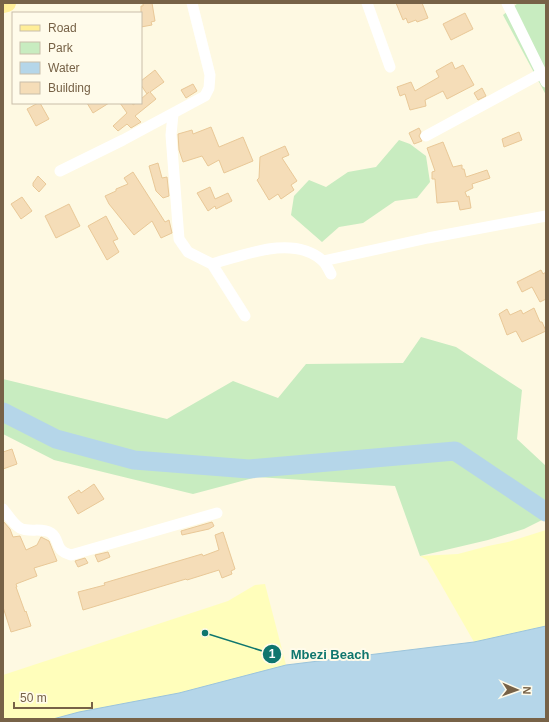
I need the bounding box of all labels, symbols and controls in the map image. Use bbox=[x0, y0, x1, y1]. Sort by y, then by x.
legend bbox=[12, 12, 142, 104]
text: Road bbox=[48, 21, 77, 35]
text: Park bbox=[48, 41, 74, 55]
text: Water bbox=[48, 61, 80, 75]
text: Building bbox=[48, 81, 91, 95]
callout: Mbezi Beach bbox=[262, 641, 377, 666]
text: 1 bbox=[269, 647, 276, 661]
text: Mbezi Beach bbox=[291, 647, 369, 662]
north arrow bbox=[497, 670, 537, 710]
scale bar bbox=[14, 684, 92, 710]
text: N bbox=[521, 686, 533, 695]
text: 50 m bbox=[20, 691, 47, 705]

